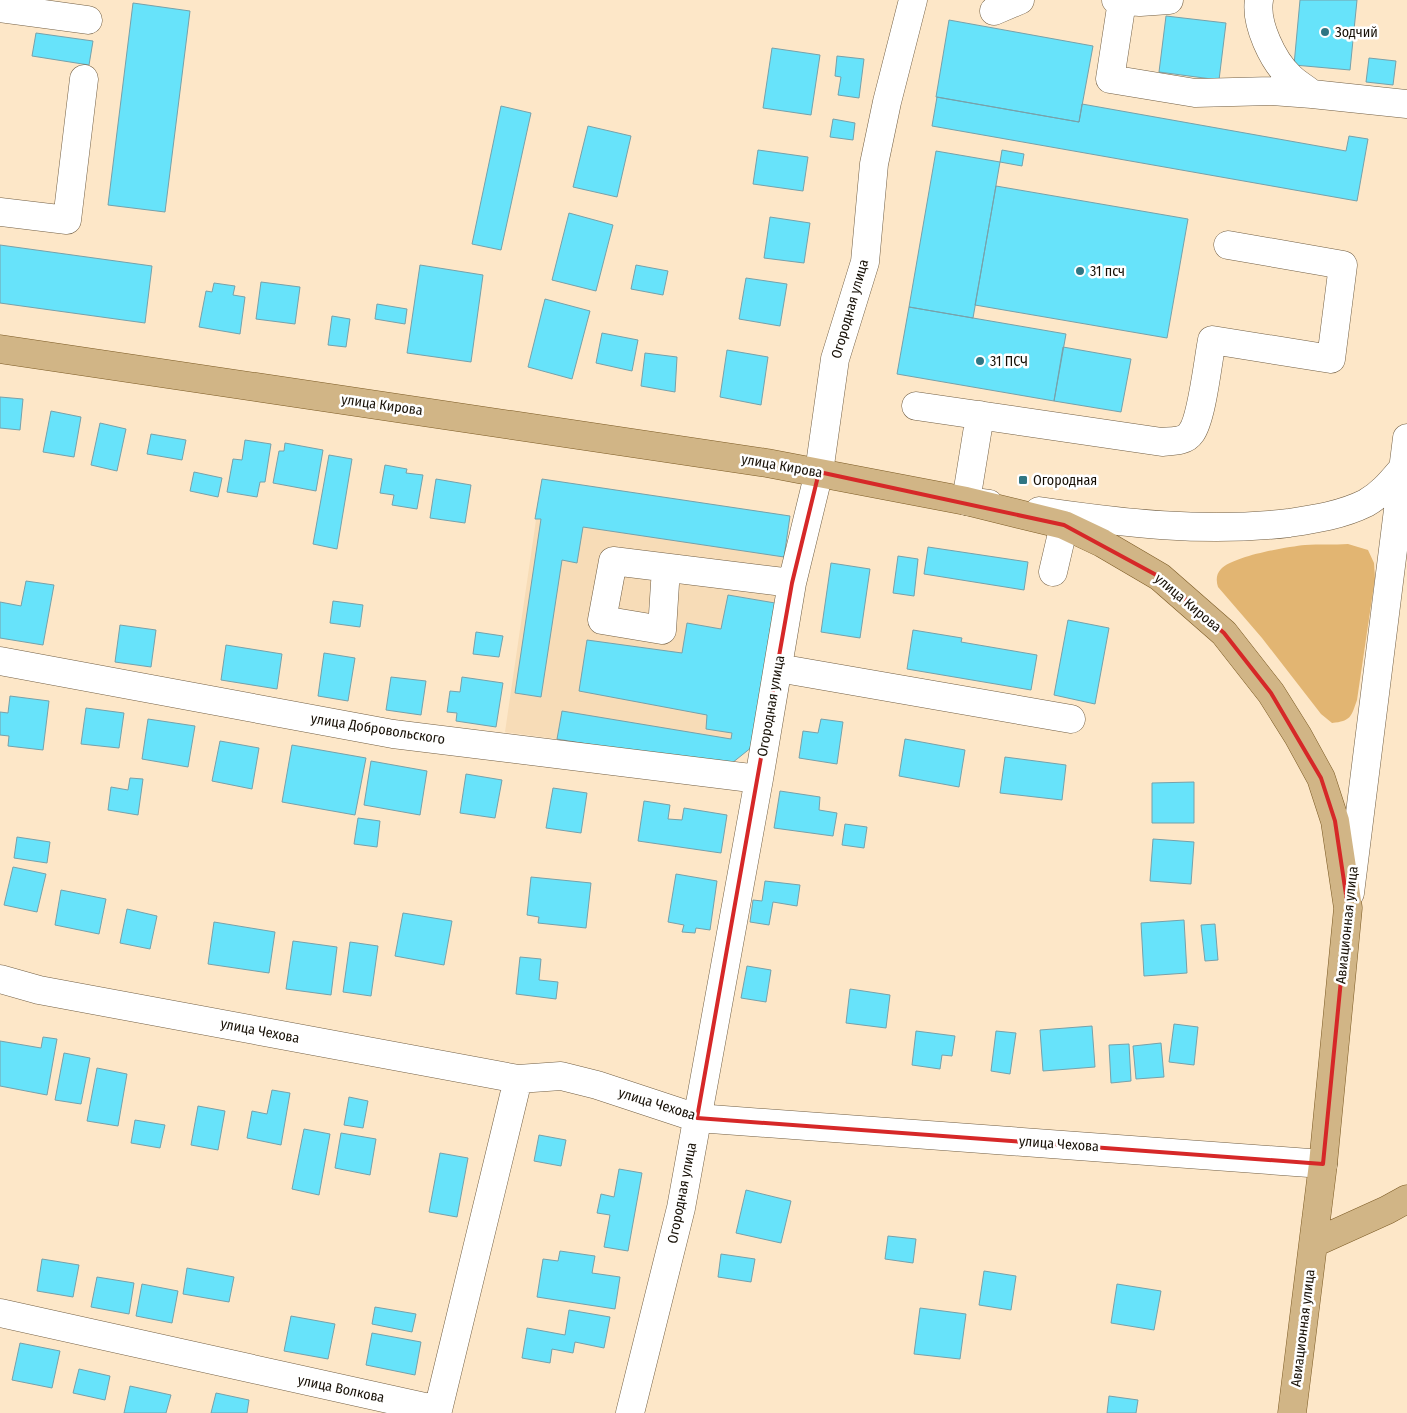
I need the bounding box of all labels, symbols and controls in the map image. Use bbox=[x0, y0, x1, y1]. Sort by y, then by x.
place label: Зодчий bbox=[1335, 24, 1378, 41]
marker: Зодчий bbox=[1319, 26, 1331, 38]
street label: Огородная улица bbox=[828, 257, 872, 361]
place label: 31 псч bbox=[1090, 263, 1125, 280]
marker: 31 псч bbox=[1074, 265, 1086, 277]
place label: 31 ПСЧ bbox=[990, 353, 1028, 370]
marker: 31 ПСЧ bbox=[974, 355, 986, 367]
street label: улица Кирова bbox=[340, 391, 424, 419]
street label: улица Кирова bbox=[740, 451, 824, 482]
place label: Огородная bbox=[1033, 472, 1097, 489]
marker: Огородная bbox=[1017, 474, 1029, 486]
street label: улица Кирова bbox=[1151, 570, 1225, 636]
street label: Огородная улица bbox=[754, 654, 788, 758]
street label: улица Добровольского bbox=[310, 710, 446, 748]
street label: Авиационная улица bbox=[1332, 865, 1362, 985]
street label: улица Чехова bbox=[219, 1015, 301, 1047]
street label: улица Чехова bbox=[616, 1084, 698, 1124]
street label: улица Чехова bbox=[1019, 1133, 1100, 1155]
street label: Огородная улица bbox=[664, 1141, 700, 1245]
street label: Авиационная улица bbox=[1287, 1268, 1319, 1388]
street label: улица Волкова bbox=[296, 1372, 386, 1406]

